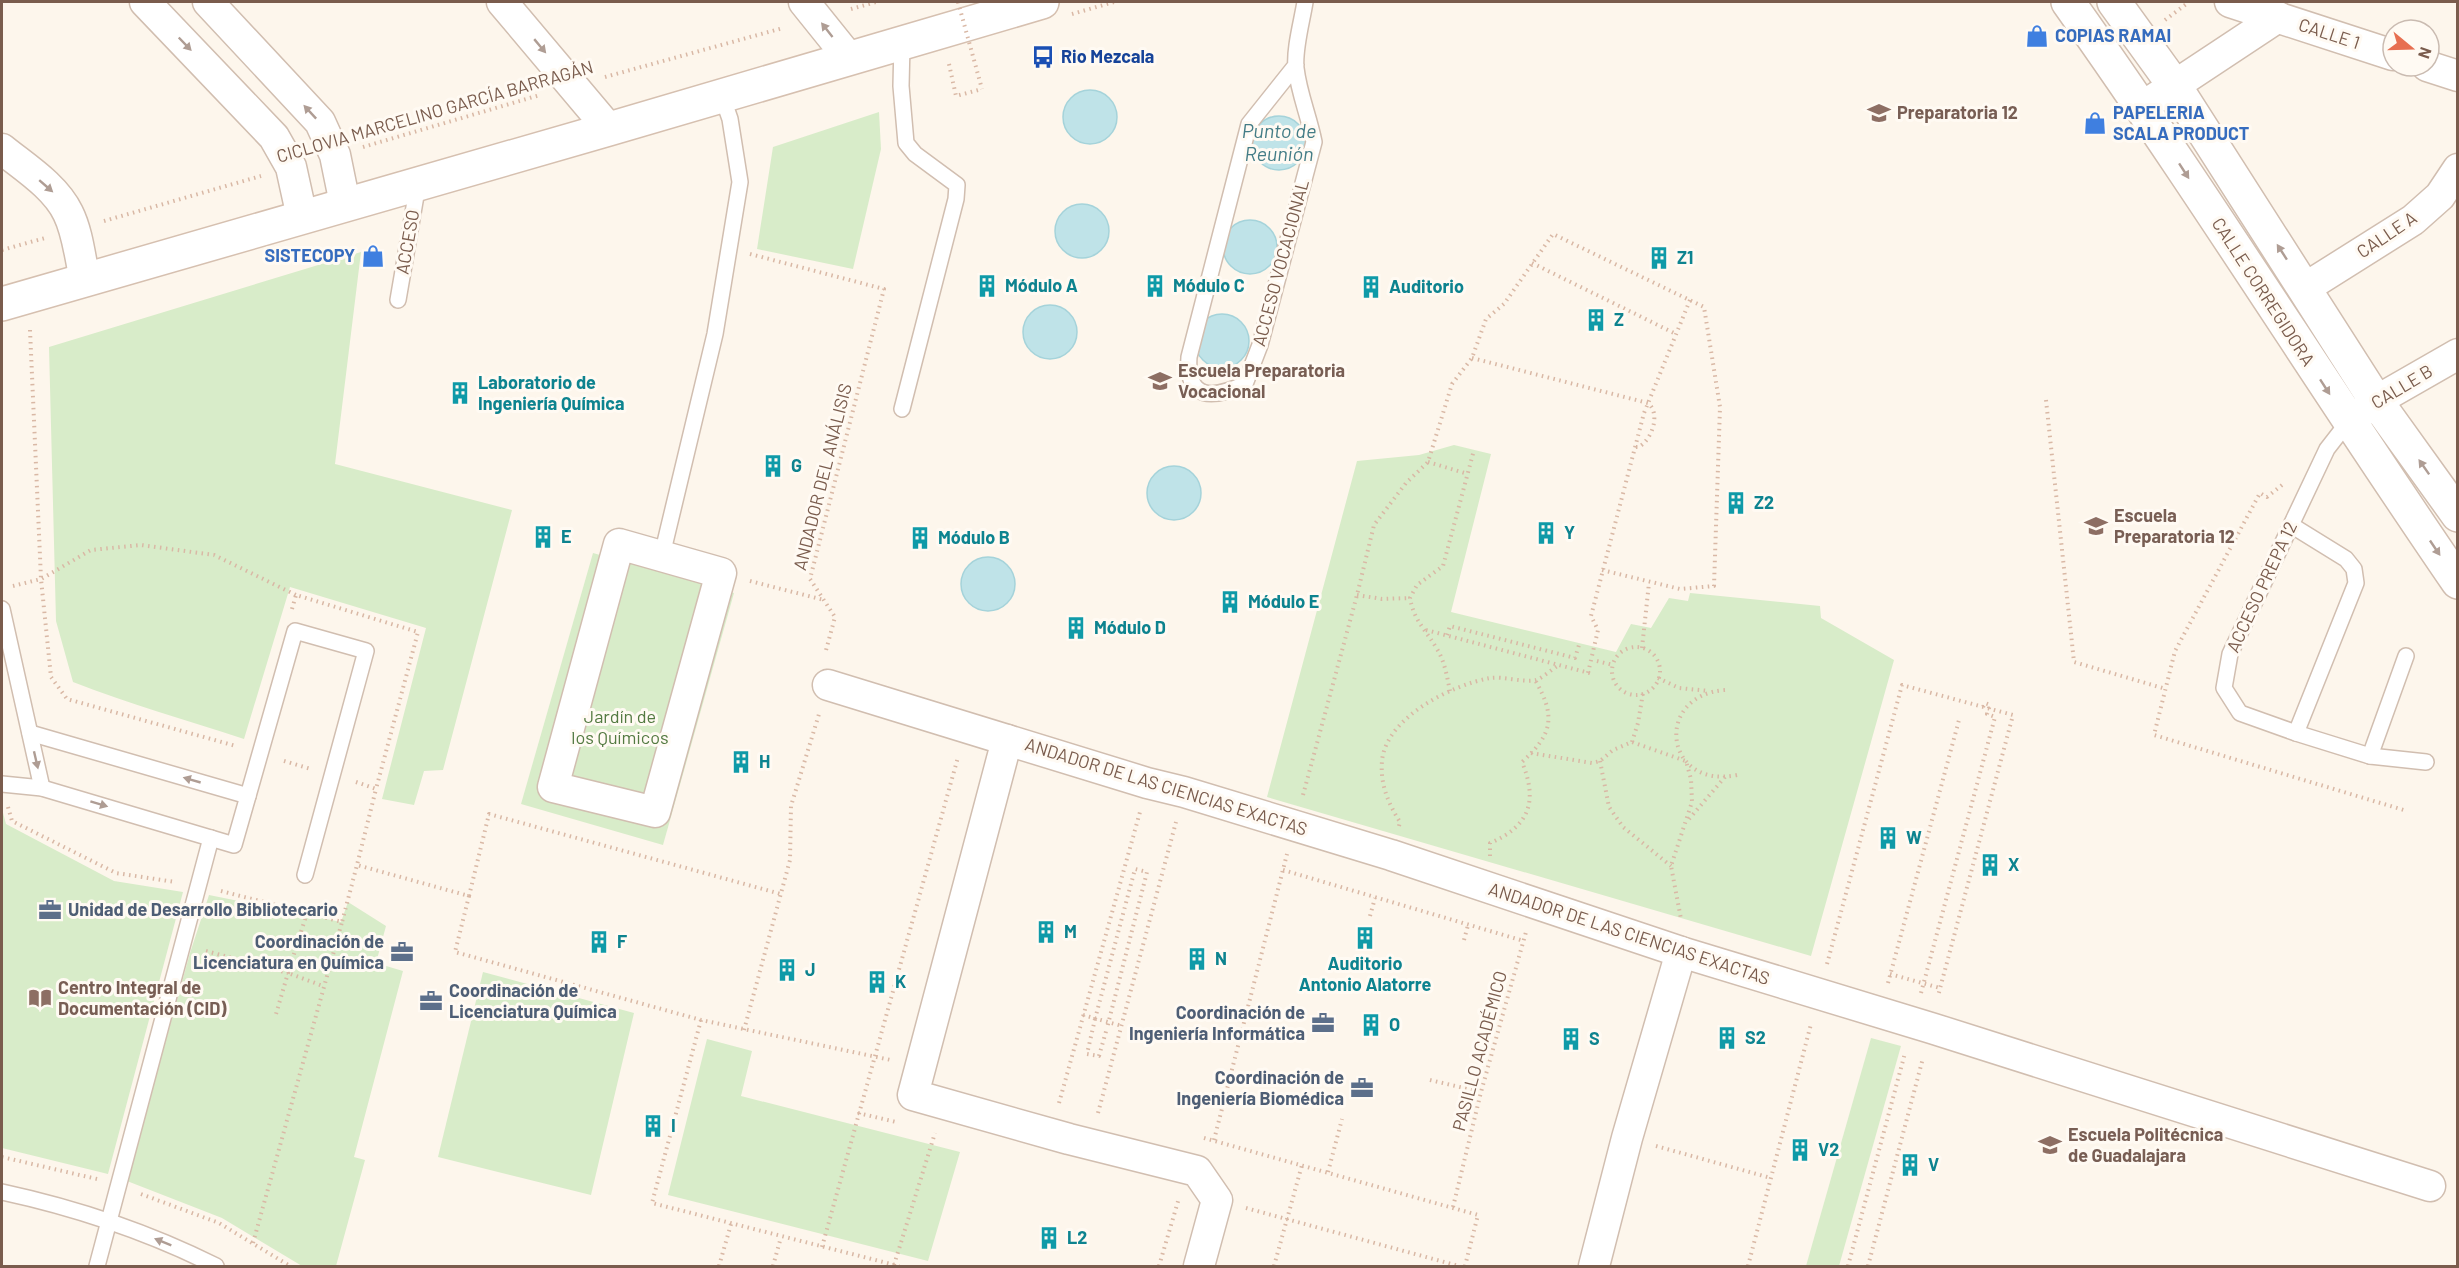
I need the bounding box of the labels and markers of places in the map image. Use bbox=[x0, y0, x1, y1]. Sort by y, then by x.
shop icon: COPIAS RAMAI bbox=[2024, 23, 2050, 49]
place label: COPIAS RAMAI bbox=[2055, 24, 2171, 46]
bus stop icon: Rio Mezcala bbox=[1030, 44, 1056, 70]
place label: Rio Mezcala bbox=[1061, 45, 1154, 67]
school or university icon: Preparatoria 12 bbox=[1866, 100, 1892, 126]
place label: Preparatoria 12 bbox=[1897, 101, 2018, 123]
place label: PAPELERIA SCALA PRODUCT bbox=[2113, 101, 2250, 144]
shop icon: PAPELERIA SCALA PRODUCT bbox=[2082, 110, 2108, 136]
shop icon: SISTECOPY bbox=[360, 243, 386, 269]
place label: SISTECOPY bbox=[265, 244, 355, 266]
building icon: Z1 bbox=[1646, 245, 1672, 271]
place label: Z1 bbox=[1677, 246, 1693, 268]
building icon: Módulo A bbox=[974, 273, 1000, 299]
building icon: Módulo C bbox=[1142, 273, 1168, 299]
place label: Módulo A bbox=[1005, 274, 1078, 296]
place label: Módulo C bbox=[1173, 274, 1245, 296]
building icon: Auditorio bbox=[1358, 274, 1384, 300]
place label: Auditorio bbox=[1389, 275, 1464, 297]
building icon: Z bbox=[1583, 307, 1609, 333]
place label: Z bbox=[1614, 308, 1624, 330]
place label: Escuela Preparatoria Vocacional bbox=[1178, 359, 1345, 402]
school or university icon: Escuela Preparatoria Vocacional bbox=[1147, 368, 1173, 394]
place label: Laboratorio de Ingeniería Química bbox=[478, 371, 624, 414]
building icon: Laboratorio de Ingeniería Química bbox=[447, 380, 473, 406]
building icon: G bbox=[760, 453, 786, 479]
place label: G bbox=[791, 454, 802, 476]
building icon: Z2 bbox=[1723, 490, 1749, 516]
place label: Z2 bbox=[1754, 491, 1774, 513]
place label: Escuela Preparatoria 12 bbox=[2114, 504, 2235, 547]
school or university icon: Escuela Preparatoria 12 bbox=[2083, 513, 2109, 539]
building icon: Y bbox=[1533, 520, 1559, 546]
place label: Y bbox=[1564, 521, 1575, 543]
building icon: E bbox=[530, 524, 556, 550]
place label: E bbox=[561, 525, 572, 547]
building icon: Módulo B bbox=[907, 525, 933, 551]
place label: Módulo B bbox=[938, 526, 1010, 548]
building icon: Módulo E bbox=[1217, 589, 1243, 615]
place label: Módulo E bbox=[1248, 590, 1319, 612]
building icon: Módulo D bbox=[1063, 615, 1089, 641]
place label: Módulo D bbox=[1094, 616, 1166, 638]
building icon: H bbox=[728, 749, 754, 775]
place label: H bbox=[759, 750, 770, 772]
building icon: W bbox=[1875, 825, 1901, 851]
place label: W bbox=[1906, 826, 1922, 848]
building icon: X bbox=[1977, 852, 2003, 878]
place label: X bbox=[2008, 853, 2019, 875]
office icon: Unidad de Desarrollo Bibliotecario bbox=[37, 897, 63, 923]
place label: Unidad de Desarrollo Bibliotecario bbox=[68, 898, 338, 920]
building icon: M bbox=[1033, 919, 1059, 945]
place label: M bbox=[1064, 920, 1077, 942]
building icon: Auditorio Antonio Alatorre bbox=[1352, 925, 1378, 951]
building icon: F bbox=[586, 929, 612, 955]
place label: Coordinación de Licenciatura en Química bbox=[193, 930, 384, 973]
place label: F bbox=[617, 930, 627, 952]
office icon: Coordinación de Licenciatura en Química bbox=[389, 939, 415, 965]
building icon: N bbox=[1184, 946, 1210, 972]
place label: N bbox=[1215, 947, 1227, 969]
place label: Auditorio Antonio Alatorre bbox=[1299, 952, 1431, 995]
building icon: J bbox=[774, 957, 800, 983]
place label: J bbox=[805, 958, 816, 980]
building icon: K bbox=[864, 969, 890, 995]
place label: K bbox=[895, 970, 906, 992]
place label: Centro Integral de Documentación (CID) bbox=[58, 976, 227, 1019]
place label: Coordinación de Licenciatura Química bbox=[449, 979, 617, 1022]
library icon: Centro Integral de Documentación (CID) bbox=[27, 985, 53, 1011]
office icon: Coordinación de Licenciatura Química bbox=[418, 988, 444, 1014]
place label: Coordinación de Ingeniería Informática bbox=[1129, 1001, 1305, 1044]
office icon: Coordinación de Ingeniería Informática bbox=[1310, 1010, 1336, 1036]
building icon: O bbox=[1358, 1012, 1384, 1038]
place label: O bbox=[1389, 1013, 1400, 1035]
building icon: S2 bbox=[1714, 1025, 1740, 1051]
building icon: S bbox=[1558, 1026, 1584, 1052]
place label: S2 bbox=[1745, 1026, 1766, 1048]
place label: S bbox=[1589, 1027, 1600, 1049]
place label: Coordinación de Ingeniería Biomédica bbox=[1177, 1066, 1344, 1109]
office icon: Coordinación de Ingeniería Biomédica bbox=[1349, 1075, 1375, 1101]
building icon: I bbox=[640, 1113, 666, 1139]
place label: I bbox=[671, 1114, 676, 1136]
place label: Escuela Politécnica de Guadalajara bbox=[2068, 1123, 2223, 1166]
school or university icon: Escuela Politécnica de Guadalajara bbox=[2037, 1132, 2063, 1158]
building icon: V2 bbox=[1787, 1137, 1813, 1163]
place label: V2 bbox=[1818, 1138, 1839, 1160]
building icon: V bbox=[1897, 1152, 1923, 1178]
place label: V bbox=[1928, 1153, 1939, 1175]
building icon: L2 bbox=[1036, 1225, 1062, 1251]
place label: L2 bbox=[1067, 1226, 1087, 1248]

